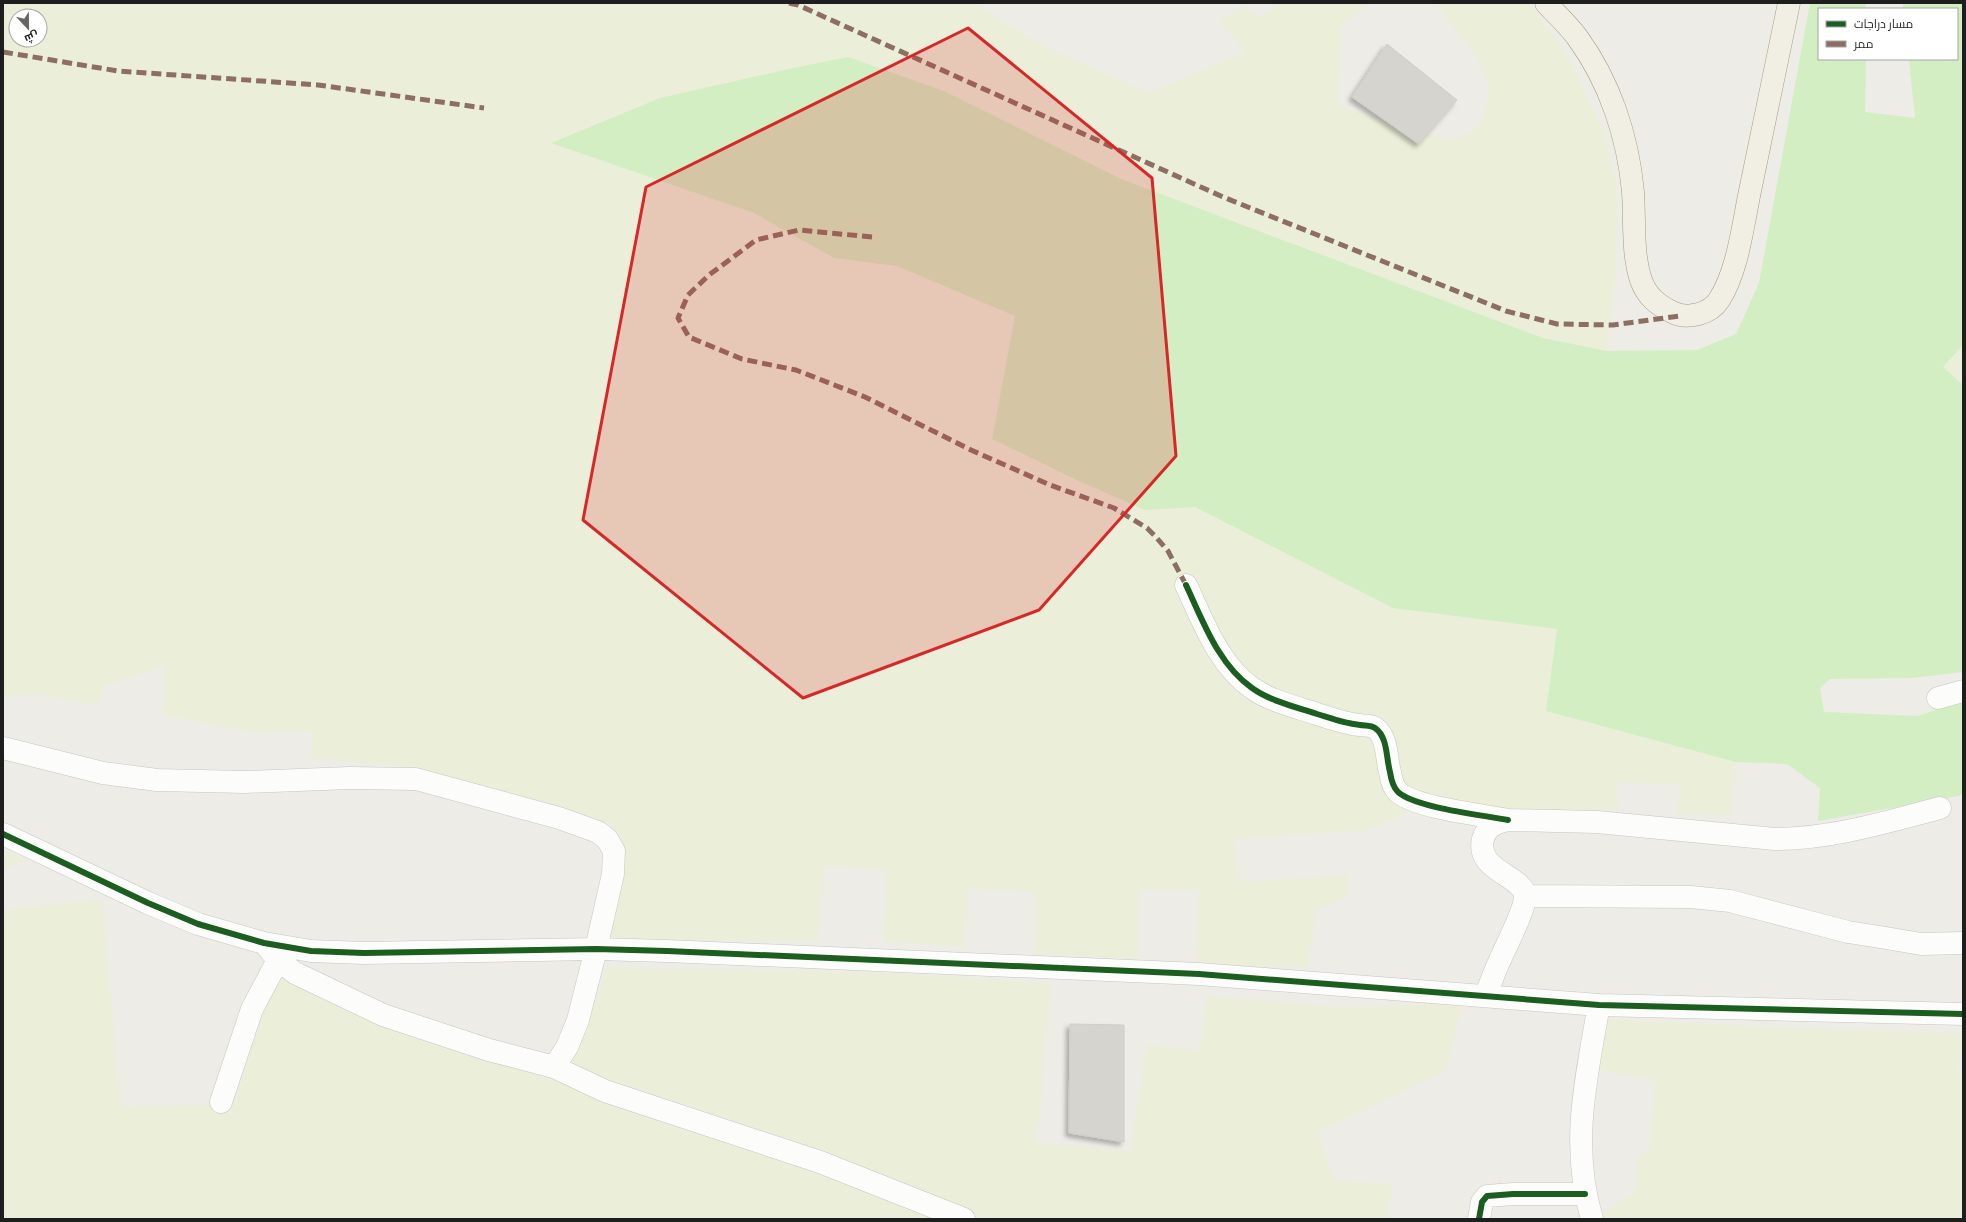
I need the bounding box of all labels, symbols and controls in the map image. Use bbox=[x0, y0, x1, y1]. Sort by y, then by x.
north arrow bbox=[8, 8, 48, 48]
legend bbox=[1818, 8, 1958, 60]
text: مسار دراجات bbox=[1854, 17, 1913, 31]
text: ش bbox=[23, 28, 41, 45]
text: ممر bbox=[1853, 37, 1873, 51]

